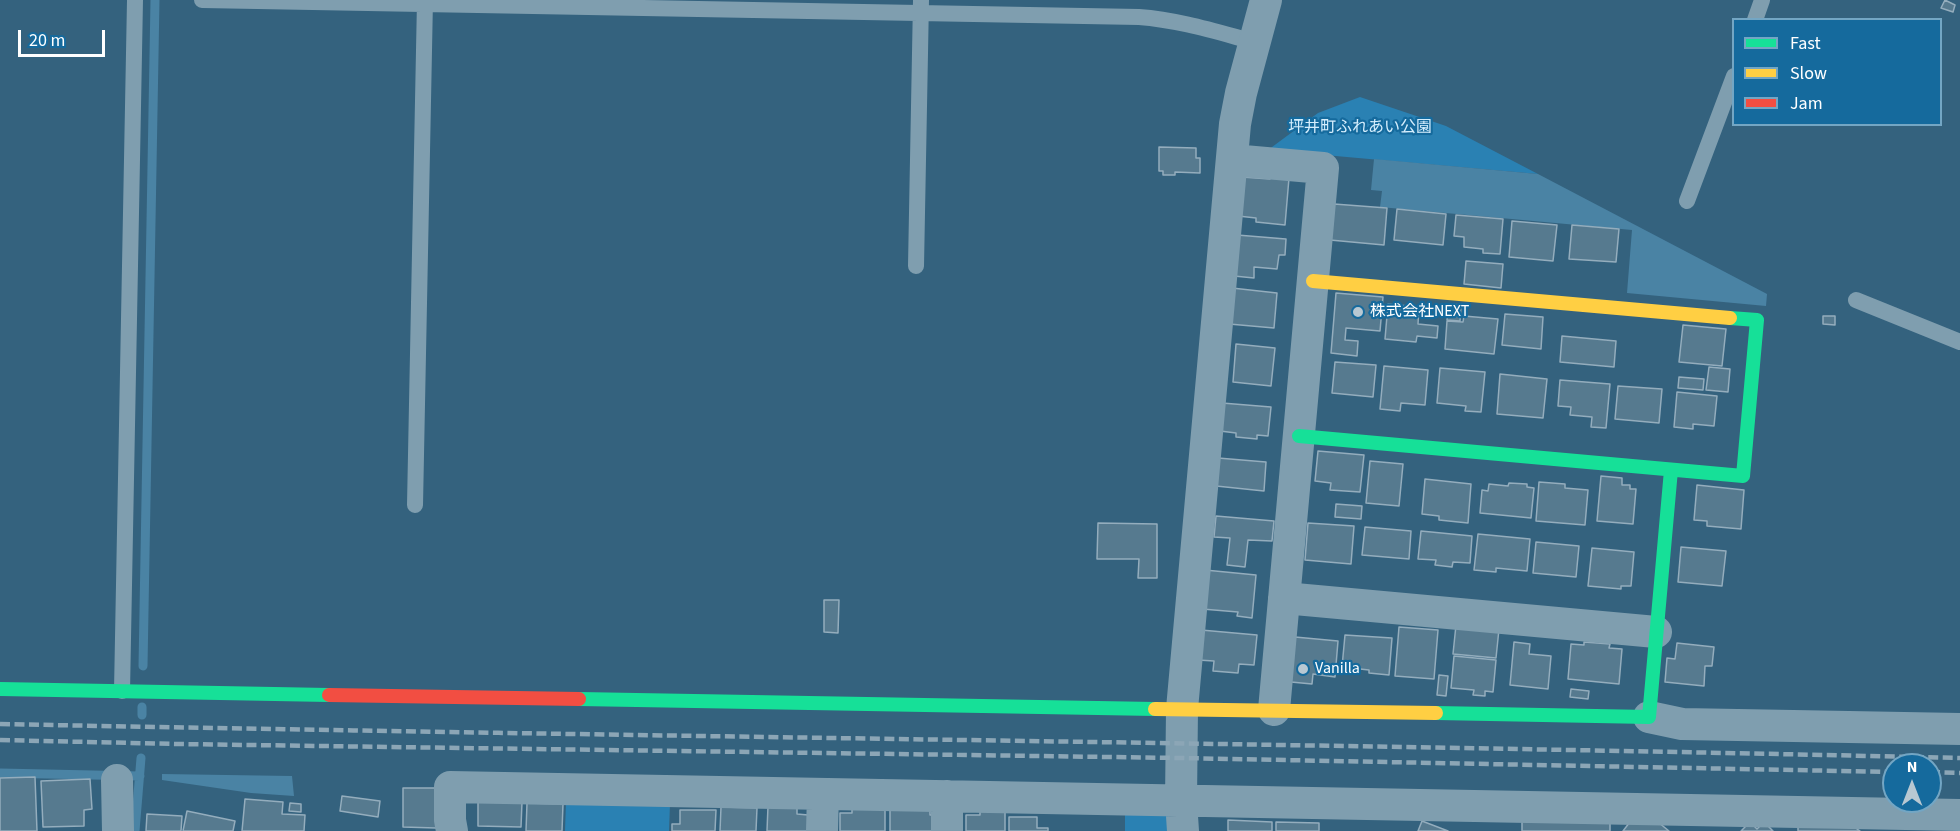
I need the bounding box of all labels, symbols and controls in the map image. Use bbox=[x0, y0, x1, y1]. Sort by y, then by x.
scale bar bbox=[21, 18, 108, 56]
legend bbox=[1732, 18, 1942, 126]
text: 20 m bbox=[29, 28, 65, 53]
text: Fast bbox=[1790, 31, 1821, 56]
text: Slow bbox=[1790, 61, 1827, 86]
text: Jam bbox=[1790, 91, 1823, 116]
park label: 坪井町ふれあい公園 bbox=[1288, 118, 1432, 138]
place label: 株式会社NEXT bbox=[1370, 302, 1469, 322]
marker: 株式会社NEXT bbox=[1351, 305, 1365, 319]
place label: Vanilla bbox=[1315, 659, 1360, 679]
marker: Vanilla bbox=[1296, 662, 1310, 676]
north arrow bbox=[1882, 753, 1942, 813]
text: N bbox=[1907, 756, 1917, 778]

